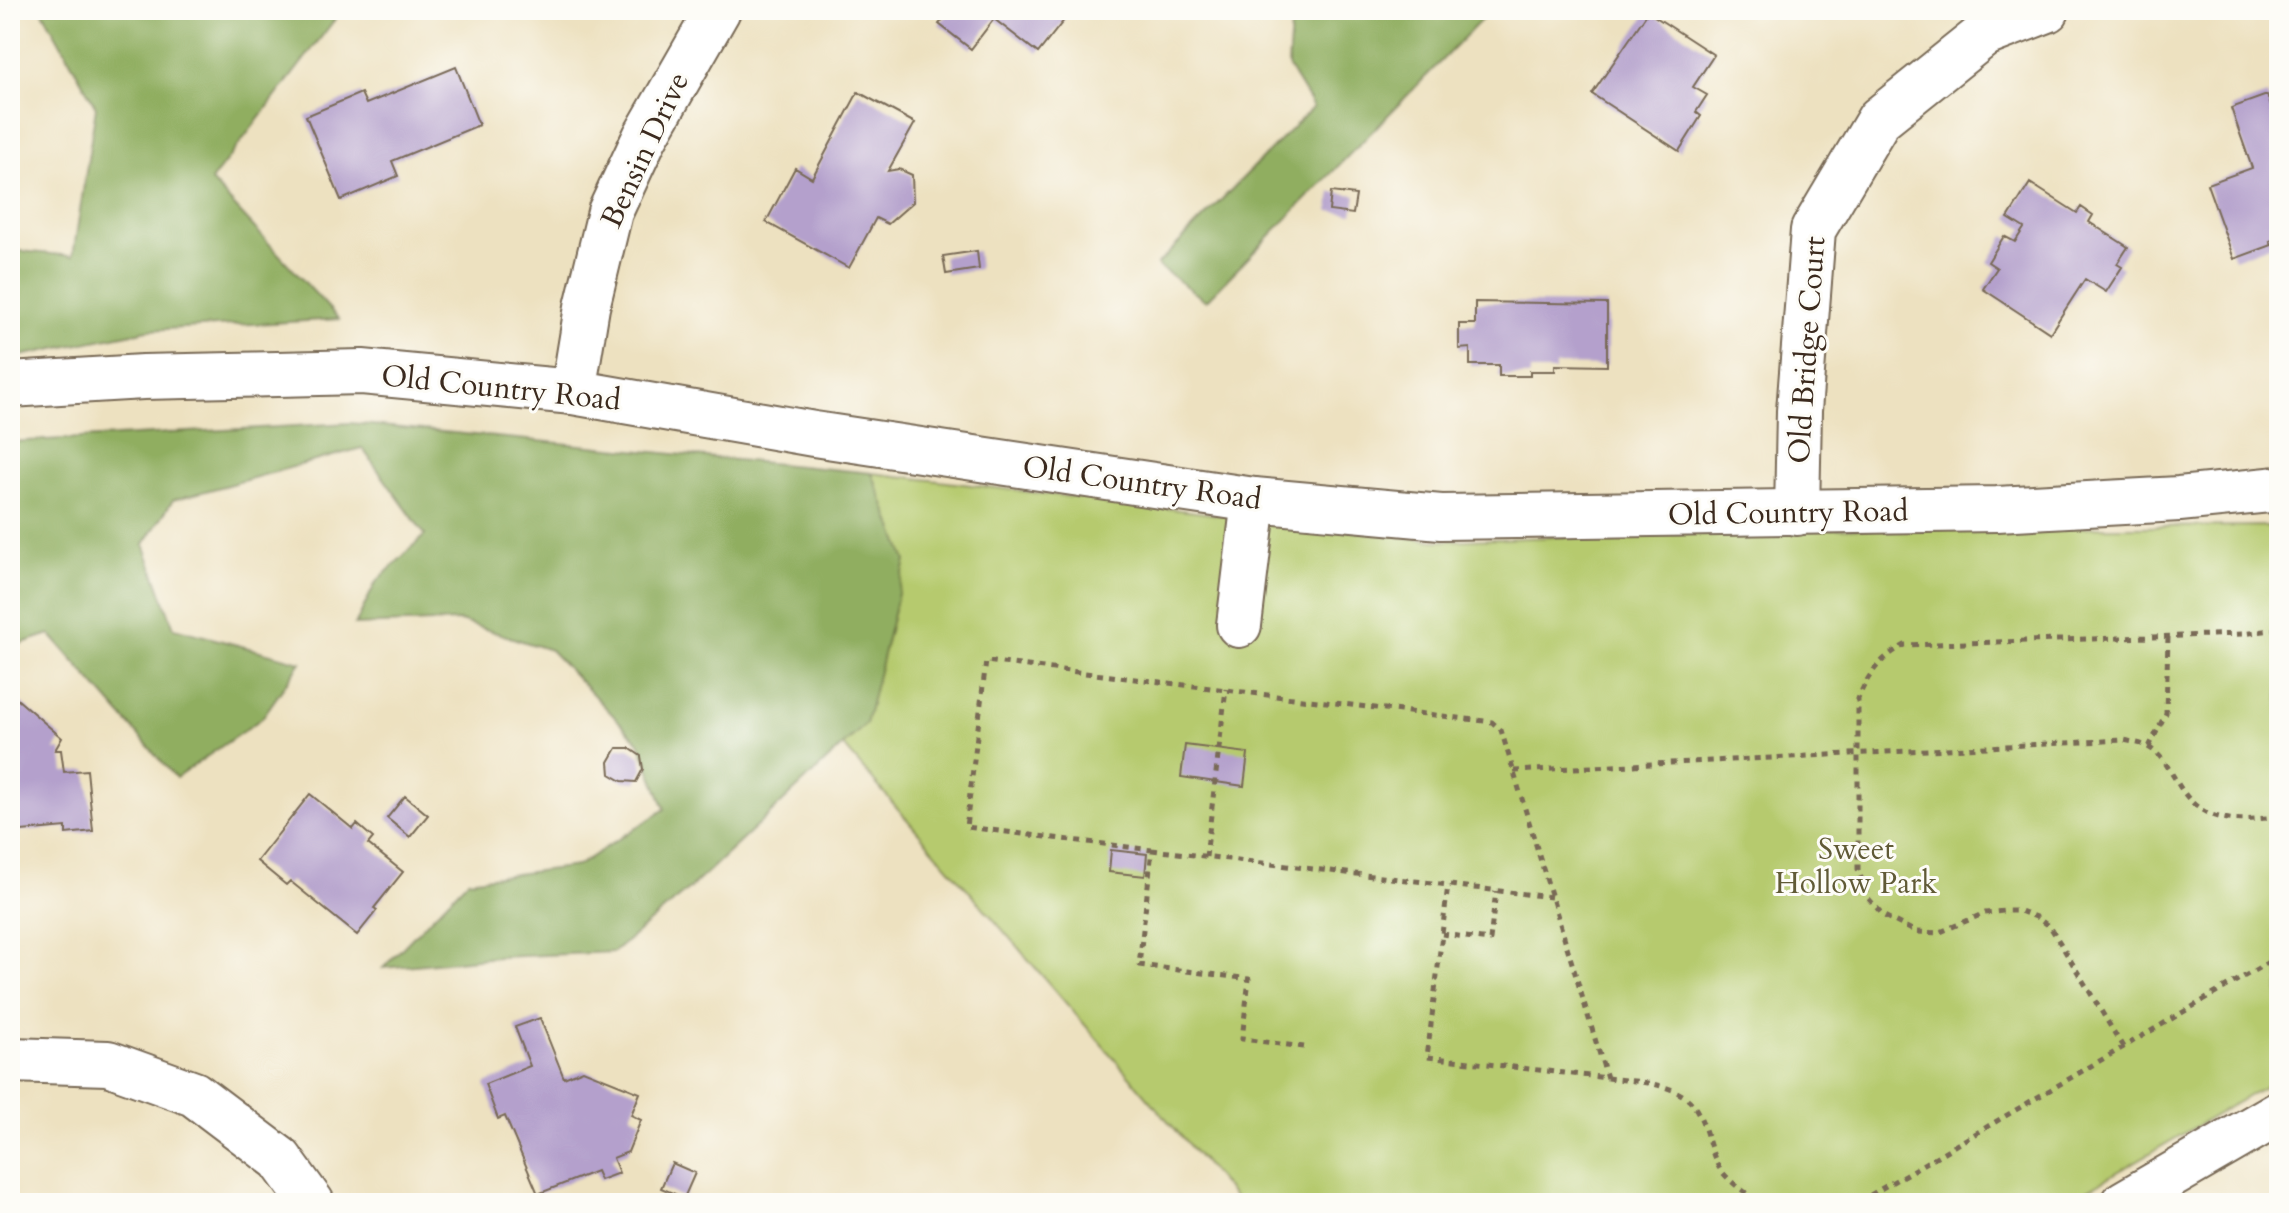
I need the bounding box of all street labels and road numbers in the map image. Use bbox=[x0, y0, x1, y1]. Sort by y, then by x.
street label: Bensin Drive bbox=[591, 66, 699, 234]
street label: Old Bridge Court bbox=[1779, 234, 1835, 465]
street label: Old Country Road bbox=[379, 355, 623, 421]
street label: Old Country Road bbox=[1020, 446, 1264, 520]
street label: Old Country Road bbox=[1667, 490, 1909, 536]

